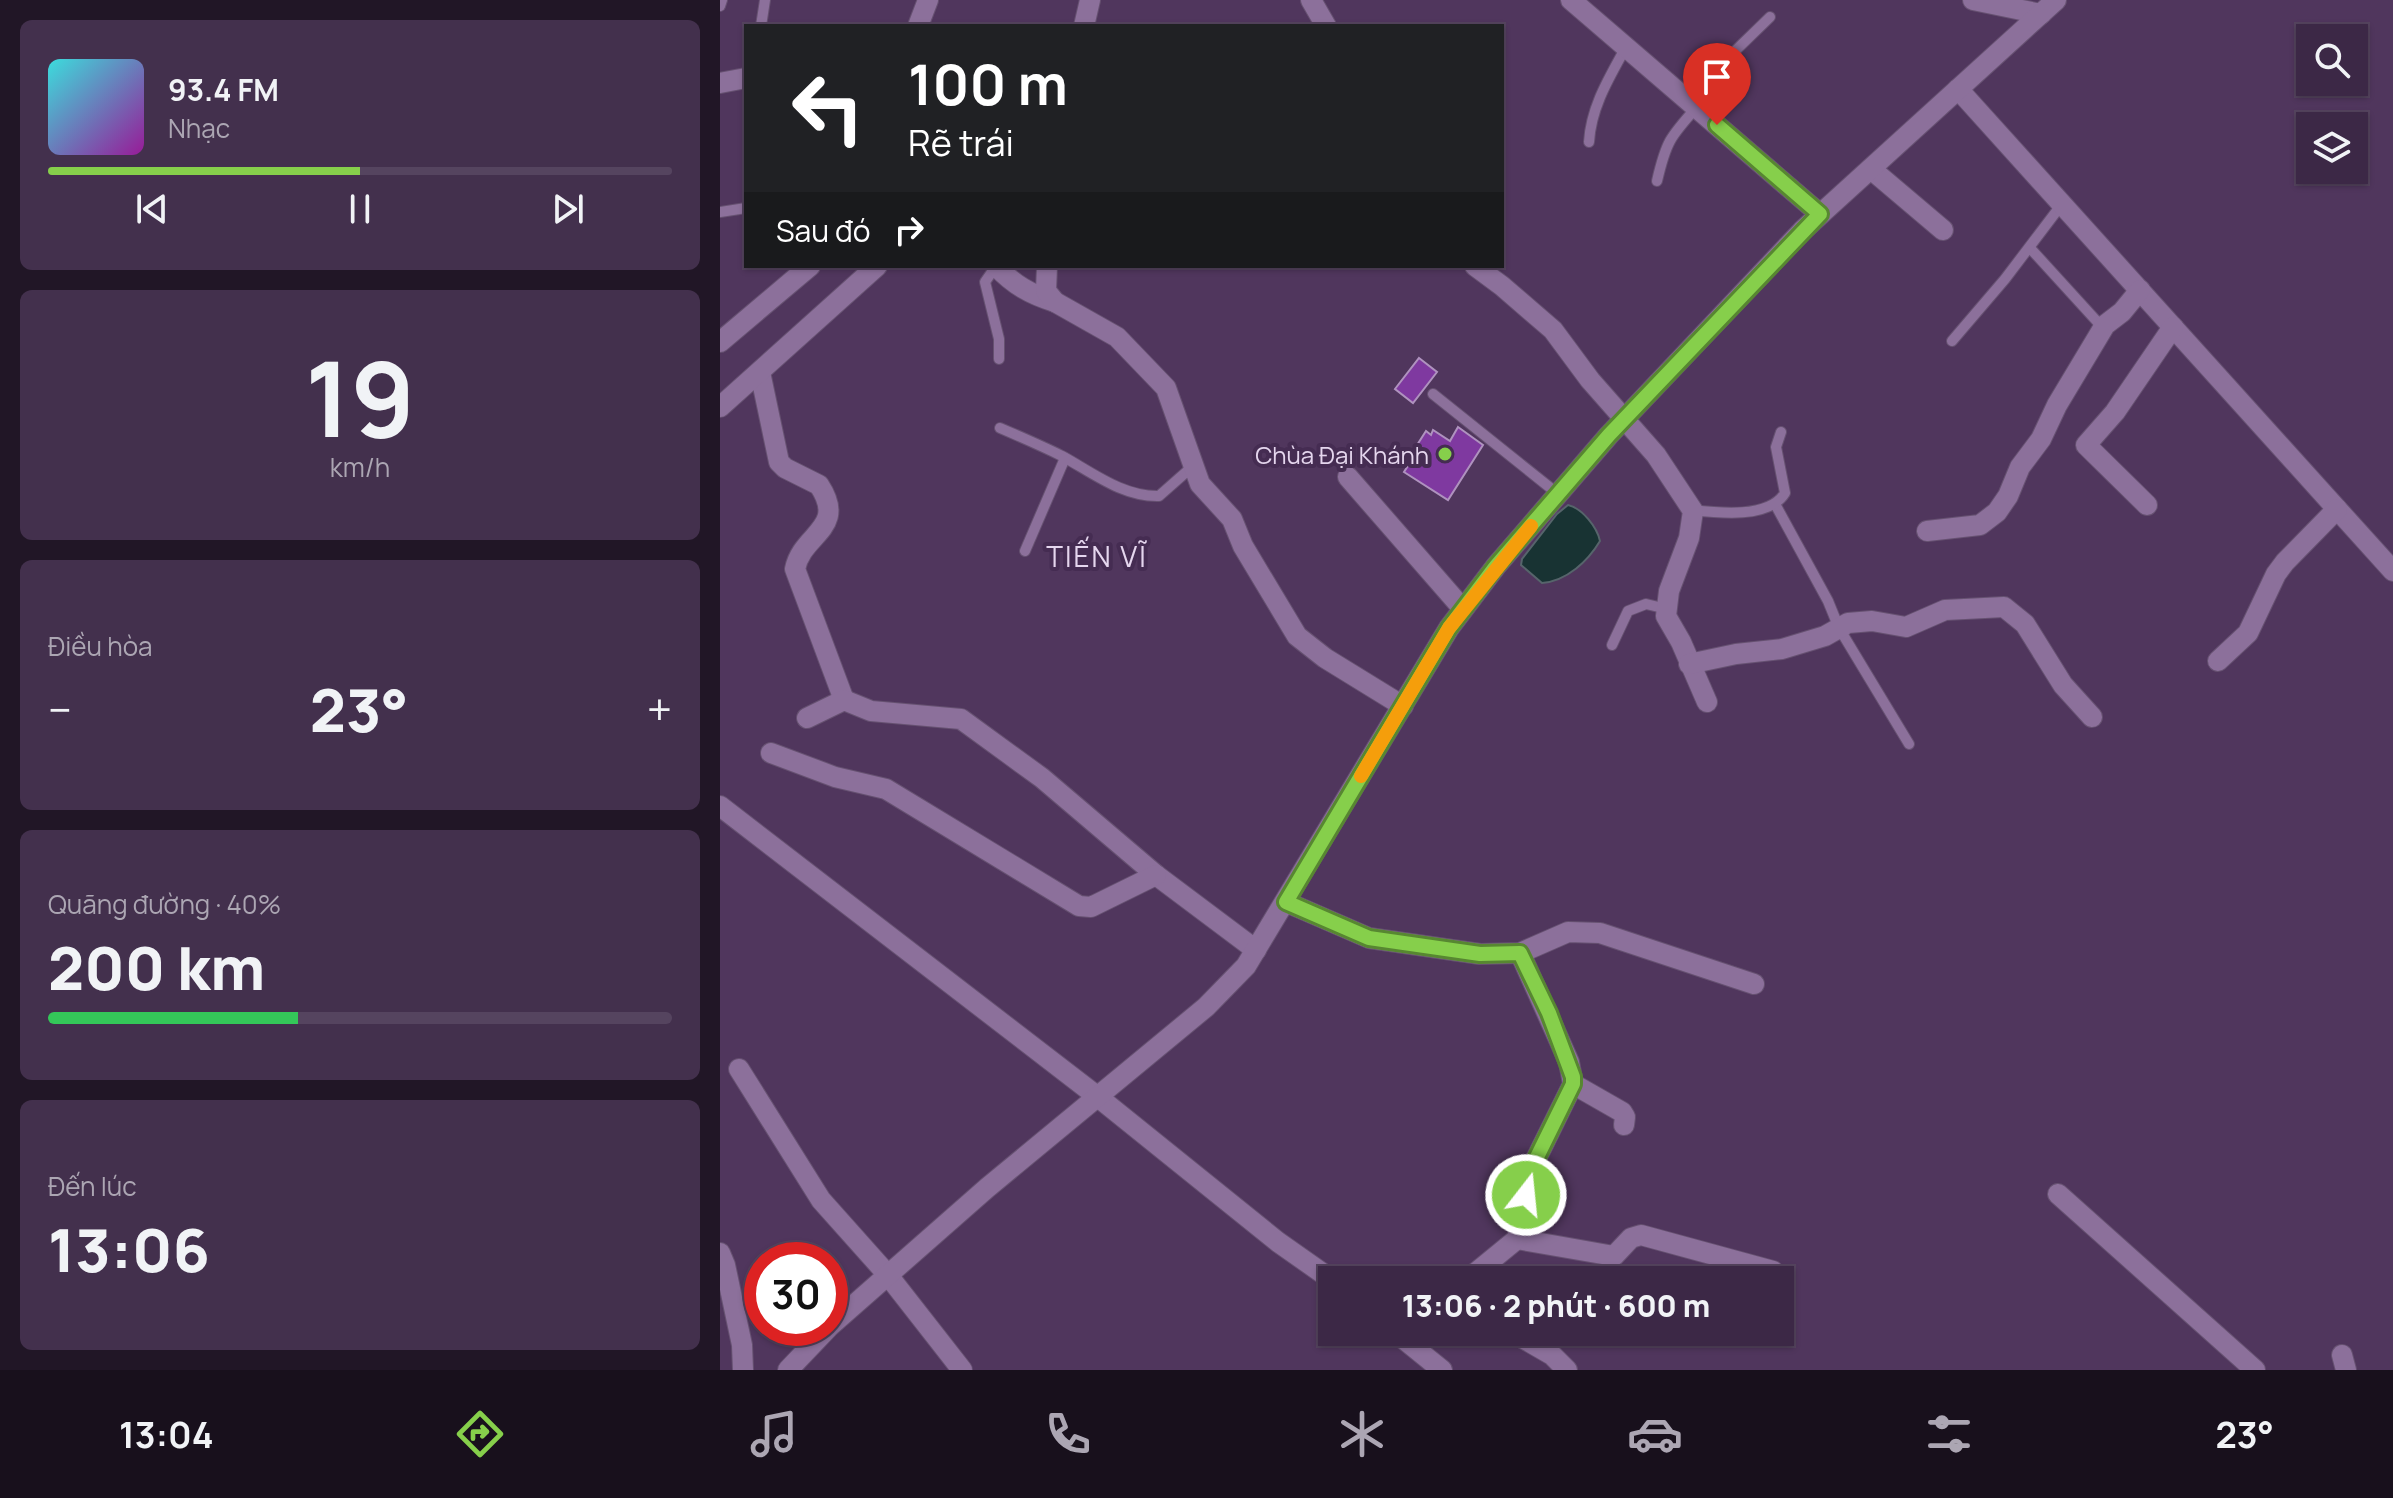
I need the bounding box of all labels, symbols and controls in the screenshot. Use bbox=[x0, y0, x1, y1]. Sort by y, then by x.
map controls bbox=[2296, 24, 2368, 184]
button: search bbox=[2296, 24, 2368, 96]
pin bbox=[1683, 43, 1751, 125]
text: 100 m bbox=[908, 45, 1068, 122]
icon: arrive bbox=[1695, 55, 1739, 99]
icon: left bbox=[776, 56, 880, 160]
text: 93.4 FM bbox=[168, 69, 279, 110]
text: Nhạc bbox=[168, 110, 230, 146]
button: layers bbox=[2296, 112, 2368, 184]
text: Rẽ trái bbox=[908, 118, 1014, 167]
icon: previous bbox=[130, 187, 174, 231]
icon: pause bbox=[338, 187, 382, 231]
icon: next bbox=[546, 187, 590, 231]
icon: right bbox=[887, 208, 931, 252]
text: Sau đó bbox=[776, 210, 871, 251]
text: 19 bbox=[305, 326, 415, 468]
place label: Chùa Đại Khánh bbox=[1255, 438, 1429, 471]
marker: Chùa Đại Khánh bbox=[1436, 445, 1454, 463]
text: km/h bbox=[330, 449, 390, 485]
district label: TIẾN VĨ bbox=[1046, 536, 1148, 575]
text: Điều hòa bbox=[48, 628, 152, 664]
text: 23° bbox=[310, 668, 409, 750]
text: − bbox=[48, 679, 72, 739]
text: + bbox=[647, 679, 672, 739]
text: Quãng đường · 40% bbox=[48, 886, 281, 922]
text: 200 km bbox=[48, 926, 265, 1008]
position arrow bbox=[1484, 1153, 1568, 1237]
text: Đến lúc bbox=[48, 1168, 137, 1204]
text: 13:06 bbox=[48, 1208, 210, 1290]
speed limit sign: 30 bbox=[744, 1242, 848, 1346]
text: 13:06 · 2 phút · 600 m bbox=[1402, 1285, 1710, 1326]
icon: directions bbox=[452, 1406, 508, 1462]
icon: music bbox=[746, 1406, 802, 1462]
icon: phone bbox=[1040, 1406, 1096, 1462]
icon: climate bbox=[1334, 1406, 1390, 1462]
icon: car bbox=[1627, 1406, 1683, 1462]
icon: filters bbox=[1921, 1406, 1977, 1462]
text: 13:04 bbox=[119, 1410, 214, 1459]
text: 23° bbox=[2215, 1410, 2274, 1459]

